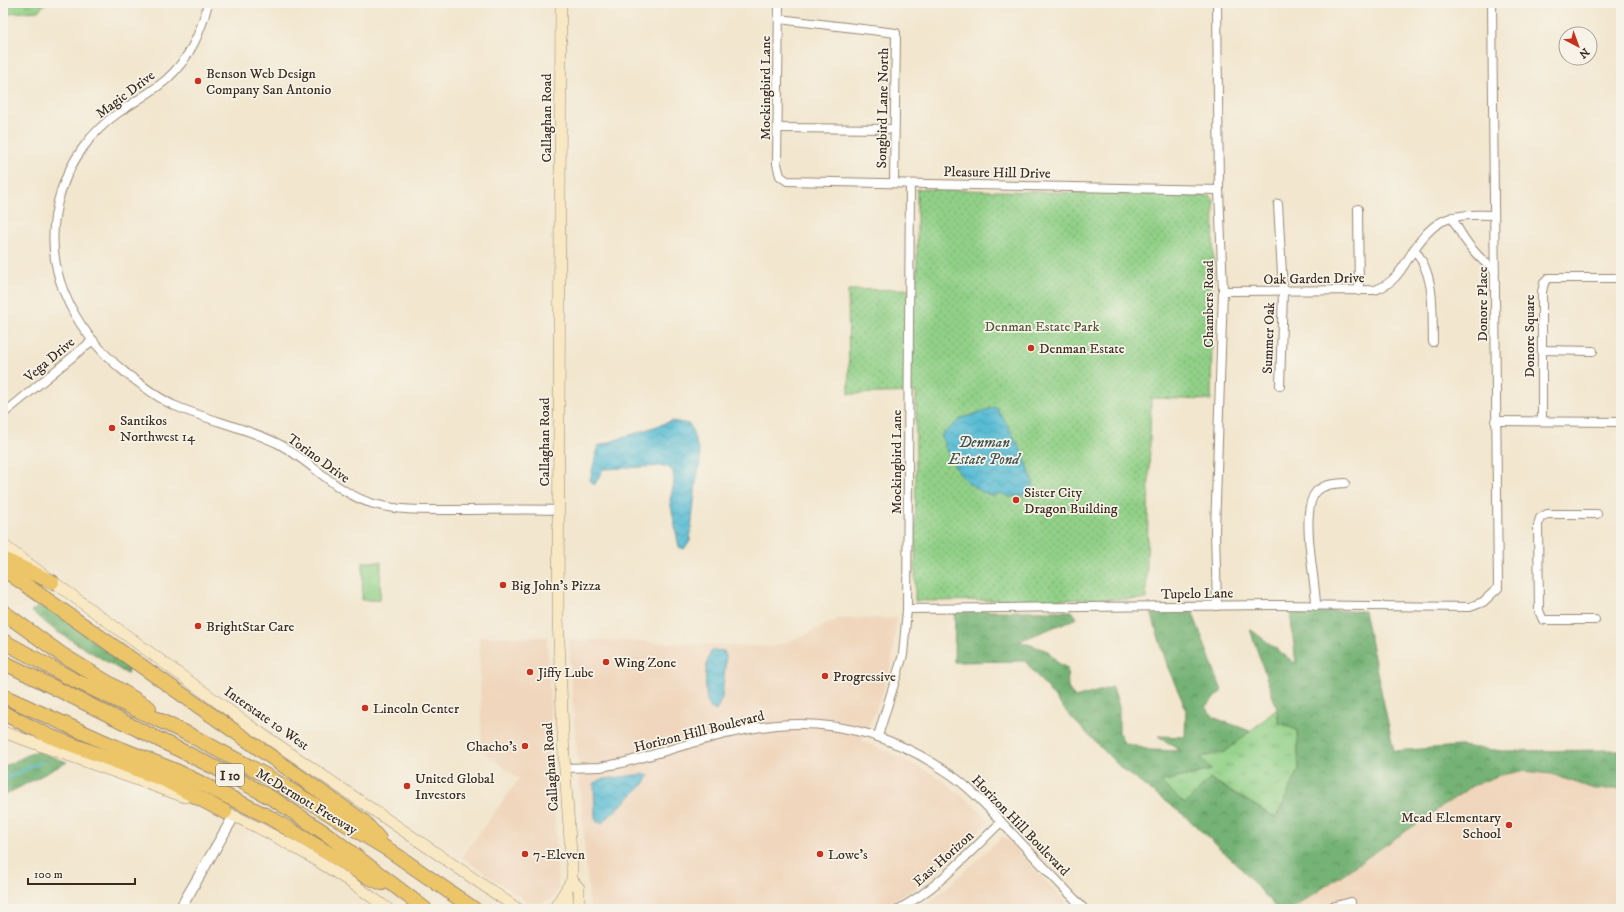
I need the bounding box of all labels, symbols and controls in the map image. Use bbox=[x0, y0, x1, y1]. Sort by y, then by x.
north arrow bbox=[1558, 26, 1598, 66]
street label: Mockingbird Lane bbox=[757, 36, 775, 140]
text: N bbox=[1576, 45, 1592, 61]
street label: Songbird Lane North bbox=[873, 47, 893, 169]
place label: Benson Web Design Company San Antonio bbox=[206, 65, 331, 99]
street label: Magic Drive bbox=[92, 67, 159, 123]
street label: Callaghan Road bbox=[538, 73, 556, 163]
marker: Benson Web Design Company San Antonio bbox=[193, 76, 203, 86]
street label: Pleasure Hill Drive bbox=[943, 163, 1051, 183]
street label: Chambers Road bbox=[1200, 260, 1218, 348]
street label: Donore Place bbox=[1474, 266, 1492, 342]
street label: Oak Garden Drive bbox=[1263, 269, 1365, 289]
street label: Donore Square bbox=[1521, 294, 1539, 378]
street label: Summer Oak bbox=[1259, 302, 1279, 374]
park label: Denman Estate Park bbox=[985, 318, 1099, 336]
street label: Vega Drive bbox=[20, 333, 79, 387]
place label: Denman Estate bbox=[1039, 340, 1125, 358]
marker: Denman Estate bbox=[1026, 343, 1036, 353]
street label: Callaghan Road bbox=[536, 397, 554, 487]
street label: Mockingbird Lane bbox=[888, 410, 906, 514]
place label: Santikos Northwest 14 bbox=[120, 412, 196, 446]
marker: Santikos Northwest 14 bbox=[107, 423, 117, 433]
street label: Torino Drive bbox=[284, 430, 353, 488]
water label: Denman Estate Pond bbox=[948, 433, 1022, 469]
place label: Sister City Dragon Building bbox=[1024, 484, 1118, 518]
marker: Sister City Dragon Building bbox=[1011, 495, 1021, 505]
place label: Big John's Pizza bbox=[511, 577, 601, 595]
marker: Big John's Pizza bbox=[498, 580, 508, 590]
street label: Tupelo Lane bbox=[1161, 584, 1233, 604]
place label: BrightStar Care bbox=[206, 618, 295, 636]
marker: BrightStar Care bbox=[193, 621, 203, 631]
place label: Wing Zone bbox=[613, 654, 677, 672]
marker: Wing Zone bbox=[601, 657, 611, 667]
place label: Jiffy Lube bbox=[536, 664, 594, 682]
marker: Jiffy Lube bbox=[525, 667, 535, 677]
place label: Progressive bbox=[833, 668, 896, 686]
marker: Progressive bbox=[820, 671, 830, 681]
street label: Interstate 10 West bbox=[220, 683, 313, 755]
place label: Lincoln Center bbox=[373, 700, 460, 718]
marker: Lincoln Center bbox=[360, 703, 370, 713]
street label: Horizon Hill Boulevard bbox=[632, 707, 766, 757]
street label: Callaghan Road bbox=[539, 722, 563, 812]
place label: Chacho's bbox=[466, 738, 517, 756]
marker: Chacho's bbox=[520, 741, 530, 751]
road number: I 10 bbox=[216, 764, 244, 786]
street label: McDermott Freeway bbox=[252, 764, 361, 839]
place label: United Global Investors bbox=[415, 770, 495, 804]
street label: Horizon Hill Boulevard bbox=[967, 771, 1073, 880]
marker: United Global Investors bbox=[402, 781, 412, 791]
place label: Mead Elementary School bbox=[1401, 809, 1502, 843]
marker: Mead Elementary School bbox=[1504, 820, 1514, 830]
street label: East Horizon bbox=[910, 826, 978, 891]
place label: 7-Eleven bbox=[533, 846, 586, 864]
place label: Lowe's bbox=[828, 846, 868, 864]
marker: 7-Eleven bbox=[520, 849, 530, 859]
marker: Lowe's bbox=[815, 849, 825, 859]
scale bar bbox=[28, 860, 135, 886]
text: 100 m bbox=[34, 867, 63, 882]

